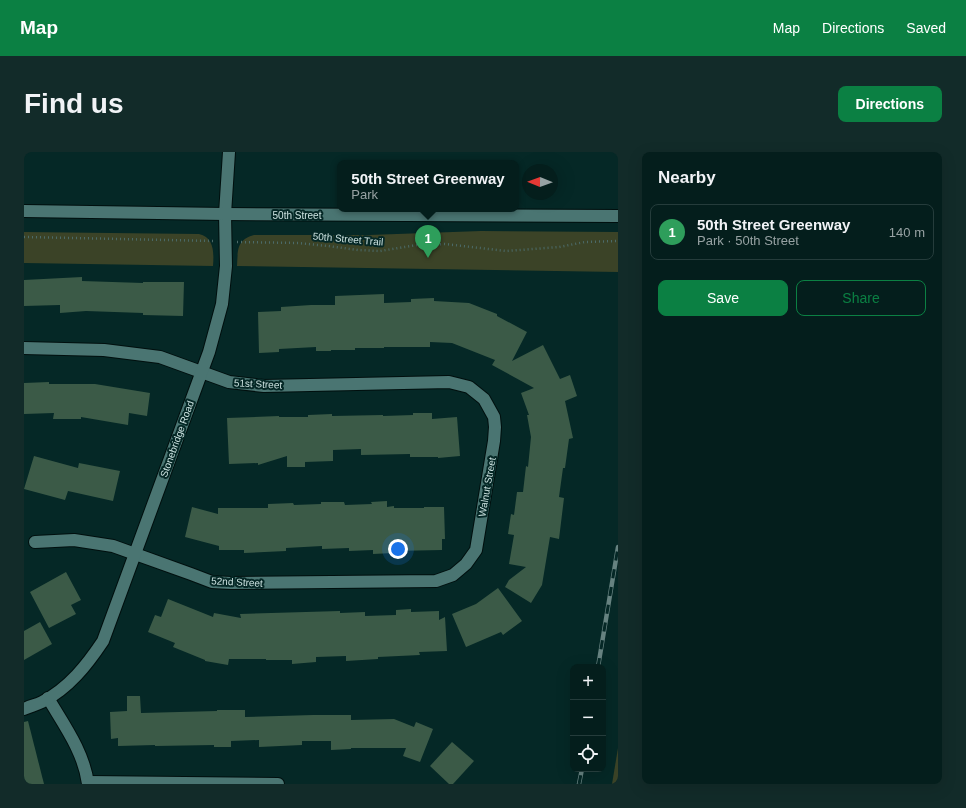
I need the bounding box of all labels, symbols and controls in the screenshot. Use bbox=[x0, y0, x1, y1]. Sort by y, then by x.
text: Map bbox=[20, 17, 58, 38]
text: Map bbox=[773, 20, 800, 36]
text: Directions bbox=[822, 20, 884, 36]
text: Saved bbox=[906, 20, 946, 36]
button: Directions bbox=[838, 86, 942, 122]
text: Find us bbox=[24, 88, 124, 119]
popup bbox=[337, 160, 519, 212]
north arrow bbox=[522, 164, 558, 200]
text: Nearby bbox=[658, 168, 716, 187]
text: 50th Street Greenway bbox=[351, 170, 505, 187]
text: Park bbox=[351, 187, 378, 202]
street label: 50th Street bbox=[273, 210, 322, 221]
text: 50th Street Greenway bbox=[697, 216, 850, 233]
pin: 1 bbox=[415, 225, 441, 258]
text: 1 bbox=[668, 225, 676, 240]
text: 140 m bbox=[889, 225, 925, 240]
street label: 50th Street Trail bbox=[312, 230, 384, 248]
text: Park · 50th Street bbox=[697, 233, 799, 248]
button: Save bbox=[658, 280, 788, 316]
button: Share bbox=[796, 280, 926, 316]
street label: 51st Street bbox=[234, 377, 283, 391]
street label: Stonebridge Road bbox=[158, 399, 196, 479]
street label: Walnut Street bbox=[476, 456, 498, 518]
your location bbox=[388, 539, 408, 559]
street label: 52nd Street bbox=[211, 575, 263, 589]
map controls bbox=[570, 664, 606, 772]
button: + bbox=[570, 664, 606, 700]
button: − bbox=[570, 700, 606, 736]
button: locate bbox=[570, 736, 606, 772]

